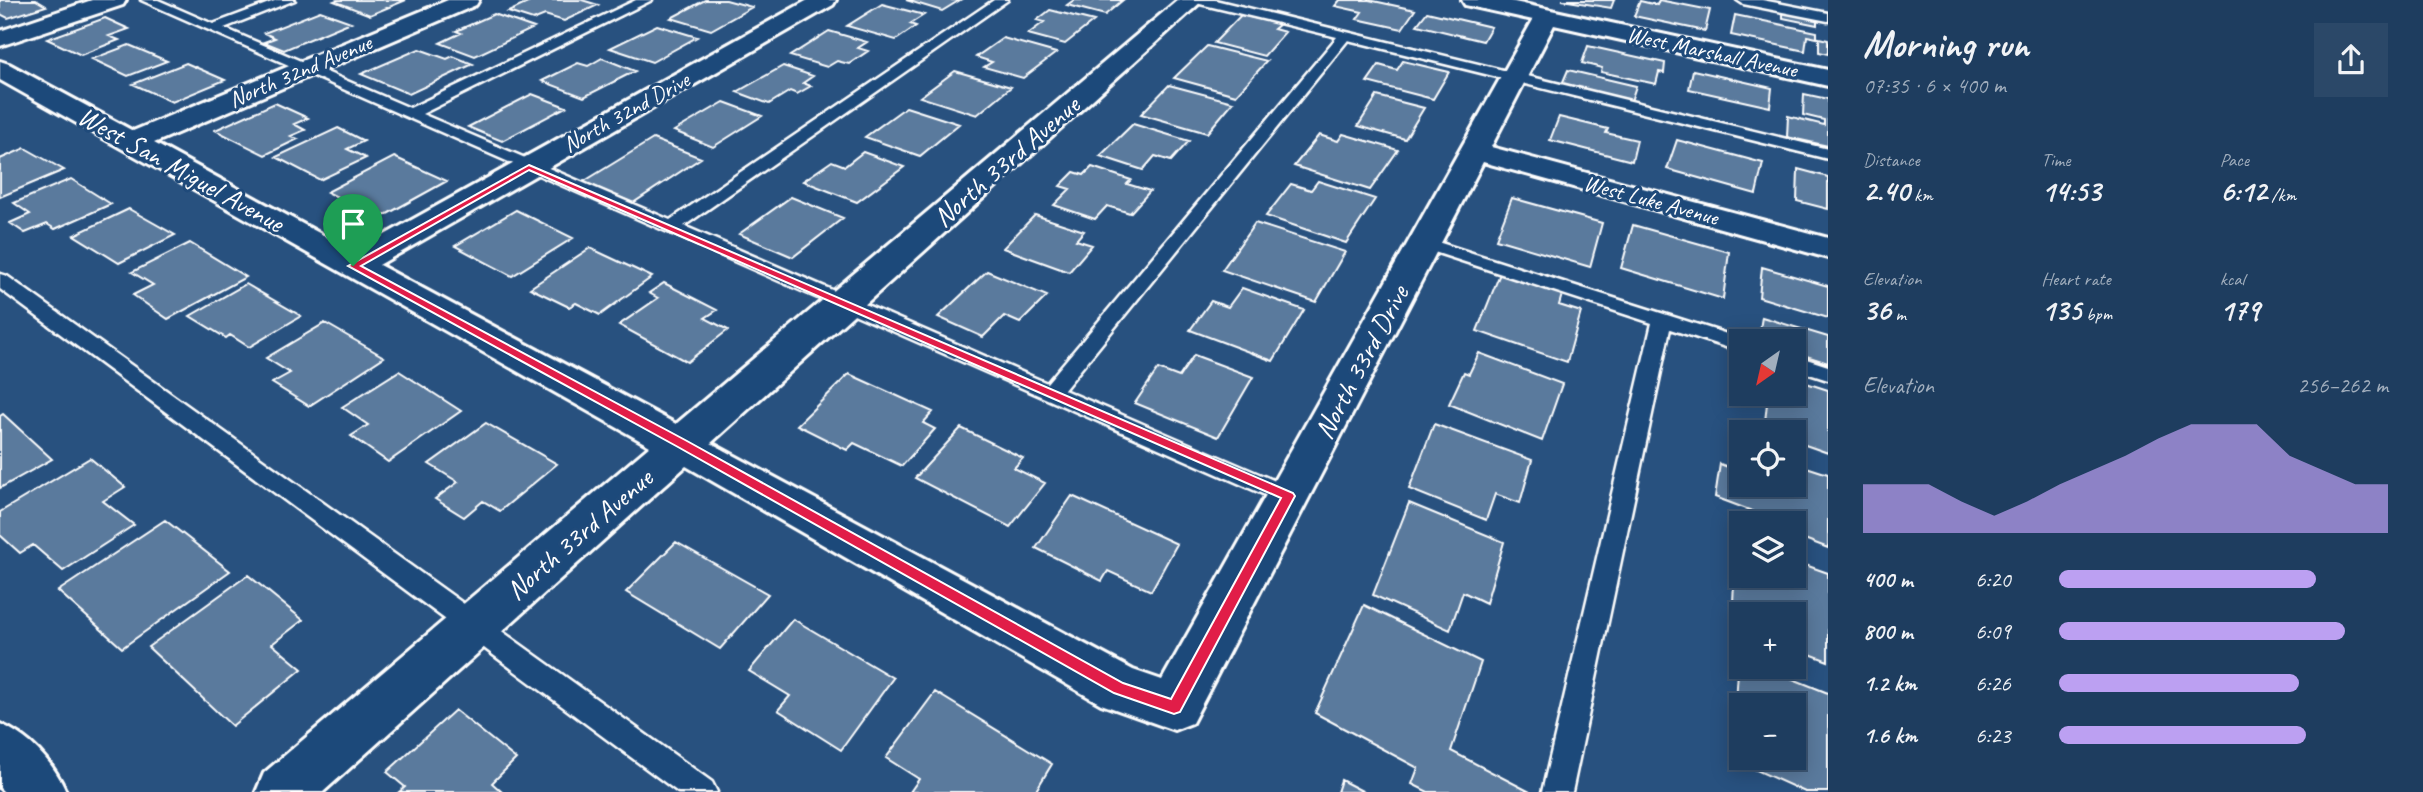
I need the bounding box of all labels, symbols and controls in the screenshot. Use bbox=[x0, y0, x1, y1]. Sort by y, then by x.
street label: West Marshall Avenue bbox=[1624, 20, 1801, 85]
text: Morning run bbox=[1863, 21, 2029, 68]
button: share bbox=[2314, 23, 2388, 97]
street label: North 32nd Avenue bbox=[224, 27, 377, 114]
street label: North 32nd Drive bbox=[557, 64, 696, 159]
text: 07:35 · 6 × 400 m bbox=[1863, 71, 2006, 100]
street label: North 33rd Avenue bbox=[925, 87, 1088, 234]
street label: West San Miguel Avenue bbox=[72, 98, 292, 241]
text: Distance bbox=[1863, 148, 1920, 172]
text: Time bbox=[2041, 148, 2070, 172]
text: Pace bbox=[2220, 148, 2249, 172]
street label: West Luke Avenue bbox=[1581, 168, 1723, 232]
text: 2.40 bbox=[1863, 172, 1909, 210]
text: 14:53 bbox=[2041, 172, 2101, 210]
text: 6:12 bbox=[2220, 172, 2267, 210]
text: km bbox=[1909, 183, 1933, 207]
text: /km bbox=[2267, 183, 2296, 207]
pin bbox=[323, 194, 383, 266]
icon: arrive bbox=[334, 205, 372, 243]
text: Elevation bbox=[1863, 267, 1921, 291]
text: Heart rate bbox=[2041, 267, 2111, 291]
text: kcal bbox=[2220, 267, 2245, 291]
street label: North 33rd Drive bbox=[1306, 278, 1417, 445]
text: 36 bbox=[1863, 291, 1891, 329]
text: 135 bbox=[2041, 291, 2081, 329]
text: 179 bbox=[2220, 291, 2260, 329]
text: m bbox=[1891, 302, 1906, 326]
text: bpm bbox=[2081, 302, 2112, 326]
north arrow bbox=[1729, 329, 1806, 406]
map controls bbox=[1729, 329, 1806, 770]
text: Elevation bbox=[1863, 371, 1934, 400]
text: 256–262 m bbox=[2297, 371, 2388, 400]
button: locate bbox=[1729, 420, 1806, 497]
street label: North 33rd Avenue bbox=[498, 460, 661, 607]
button: layers bbox=[1729, 511, 1806, 588]
text: 400 m bbox=[1863, 565, 1913, 594]
text: 6:20 bbox=[1975, 565, 2011, 594]
button: + bbox=[1729, 602, 1806, 679]
text: 800 m bbox=[1863, 617, 1913, 646]
text: 6:09 bbox=[1975, 617, 2011, 646]
text: 1.2 km bbox=[1863, 669, 1917, 698]
text: 6:26 bbox=[1975, 669, 2011, 698]
button: − bbox=[1729, 693, 1806, 770]
text: 1.6 km bbox=[1863, 721, 1917, 750]
text: 6:23 bbox=[1975, 721, 2011, 750]

